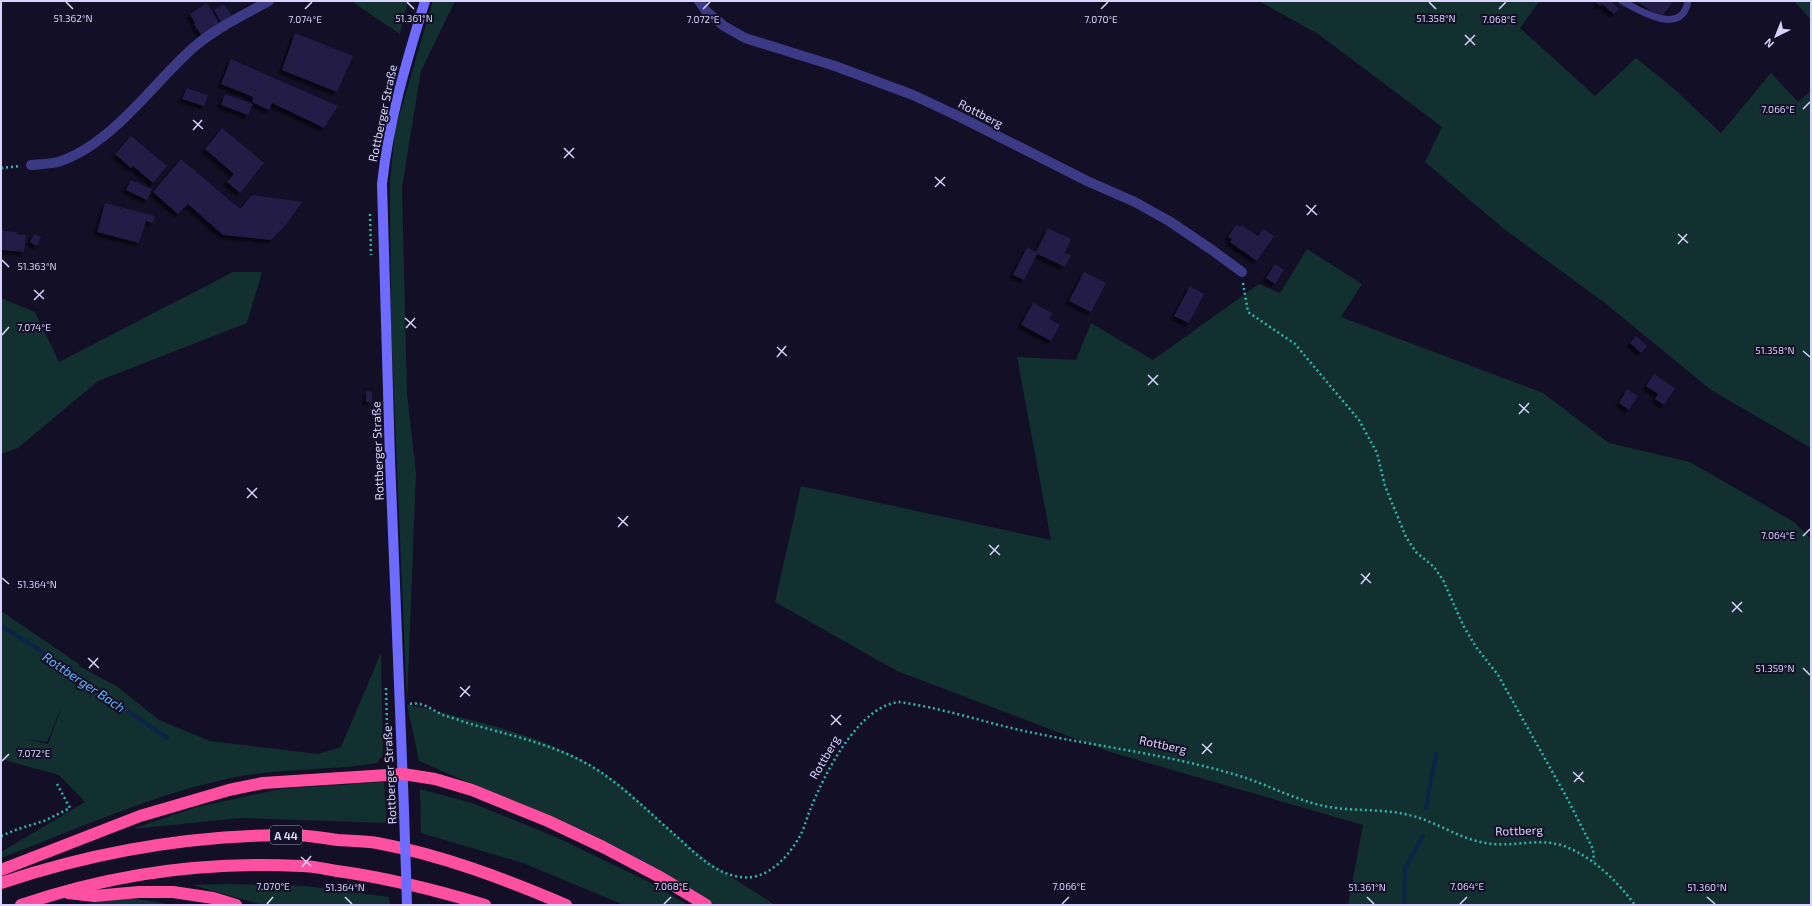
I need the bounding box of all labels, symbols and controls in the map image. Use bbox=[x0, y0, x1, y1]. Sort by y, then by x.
text: 51.362°N bbox=[53, 12, 93, 24]
text: 51.361°N bbox=[395, 12, 433, 24]
text: 51.358°N bbox=[1416, 12, 1456, 24]
text: 7.074°E bbox=[288, 13, 322, 25]
text: 7.072°E bbox=[687, 13, 720, 25]
text: 7.070°E bbox=[1084, 13, 1118, 25]
text: 7.068°E bbox=[1482, 13, 1516, 25]
north arrow bbox=[1756, 16, 1796, 56]
text: N bbox=[1761, 36, 1776, 51]
street label: Rottberger Straße bbox=[365, 63, 399, 163]
street label: Rottberg bbox=[956, 96, 1006, 130]
text: 7.066°E bbox=[1761, 103, 1795, 115]
text: 51.363°N bbox=[17, 260, 57, 272]
text: 7.074°E bbox=[17, 321, 51, 333]
text: 51.358°N bbox=[1755, 344, 1795, 356]
street label: Rottberger Straße bbox=[368, 401, 386, 501]
text: 7.064°E bbox=[1761, 529, 1795, 541]
text: 51.364°N bbox=[17, 578, 57, 590]
water label: Rottberger Bach bbox=[40, 649, 128, 715]
text: 51.359°N bbox=[1756, 662, 1794, 674]
street label: Rottberger Straße bbox=[379, 725, 399, 825]
street label: Rottberg bbox=[806, 732, 842, 781]
street label: Rottberg bbox=[1138, 732, 1188, 756]
text: 7.072°E bbox=[18, 747, 51, 759]
street label: Rottberg bbox=[1495, 822, 1544, 838]
road number: A 44 bbox=[270, 826, 302, 844]
text: 7.070°E bbox=[256, 880, 290, 892]
text: 7.068°E bbox=[654, 880, 688, 892]
text: 7.066°E bbox=[1052, 880, 1086, 892]
text: 7.064°E bbox=[1450, 880, 1484, 892]
text: 51.364°N bbox=[325, 881, 365, 893]
text: 51.361°N bbox=[1348, 881, 1386, 893]
text: 51.360°N bbox=[1687, 881, 1727, 893]

